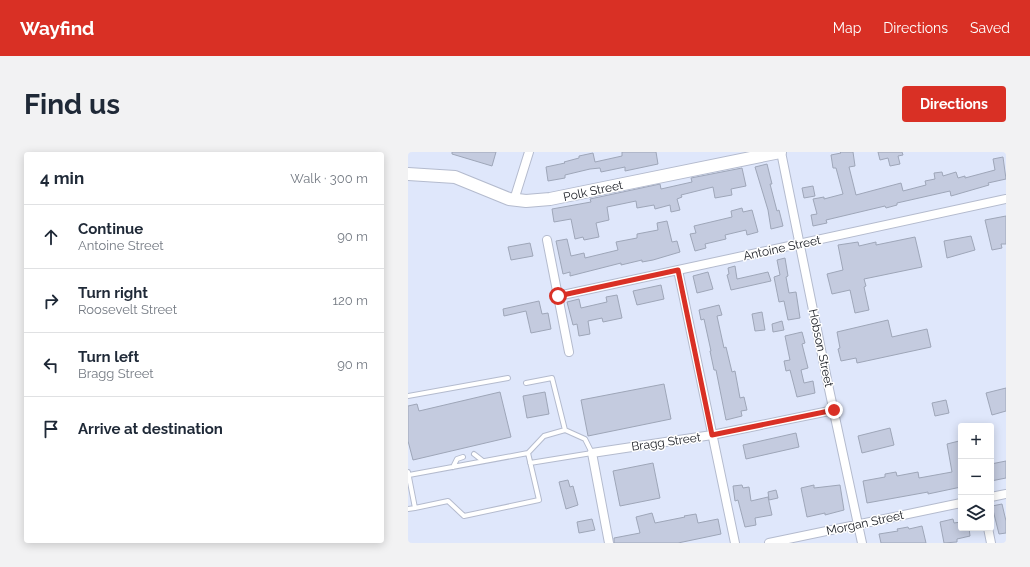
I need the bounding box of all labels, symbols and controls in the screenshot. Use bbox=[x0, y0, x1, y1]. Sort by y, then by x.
text: Wayfind bbox=[20, 17, 94, 39]
text: Map bbox=[833, 20, 861, 36]
text: Directions bbox=[883, 20, 948, 36]
text: Saved bbox=[970, 20, 1010, 36]
button: Directions bbox=[902, 86, 1006, 122]
text: Find us bbox=[24, 88, 120, 121]
text: 4 min bbox=[40, 168, 84, 188]
text: Walk · 300 m bbox=[290, 171, 368, 186]
street label: Polk Street bbox=[562, 178, 624, 204]
text: Continue bbox=[78, 220, 143, 238]
icon: ahead bbox=[40, 226, 62, 248]
text: 90 m bbox=[337, 229, 368, 244]
street label: Antoine Street bbox=[742, 233, 822, 263]
text: Antoine Street bbox=[78, 238, 164, 253]
text: Turn right bbox=[78, 284, 148, 302]
route start bbox=[549, 287, 567, 305]
icon: right bbox=[40, 290, 62, 312]
text: 120 m bbox=[332, 293, 368, 308]
text: Roosevelt Street bbox=[78, 302, 177, 317]
street label: Hobson Street bbox=[806, 308, 836, 388]
text: Turn left bbox=[78, 348, 139, 366]
icon: left bbox=[40, 354, 62, 376]
text: 90 m bbox=[337, 357, 368, 372]
text: Bragg Street bbox=[78, 366, 154, 381]
route end bbox=[825, 401, 843, 419]
icon: arrive bbox=[40, 418, 62, 440]
text: Arrive at destination bbox=[78, 420, 223, 438]
map controls bbox=[958, 423, 994, 531]
button: + bbox=[958, 423, 994, 459]
street label: Bragg Street bbox=[630, 430, 702, 454]
button: − bbox=[958, 459, 994, 495]
button: layers bbox=[958, 495, 994, 531]
street label: Morgan Street bbox=[825, 508, 905, 538]

